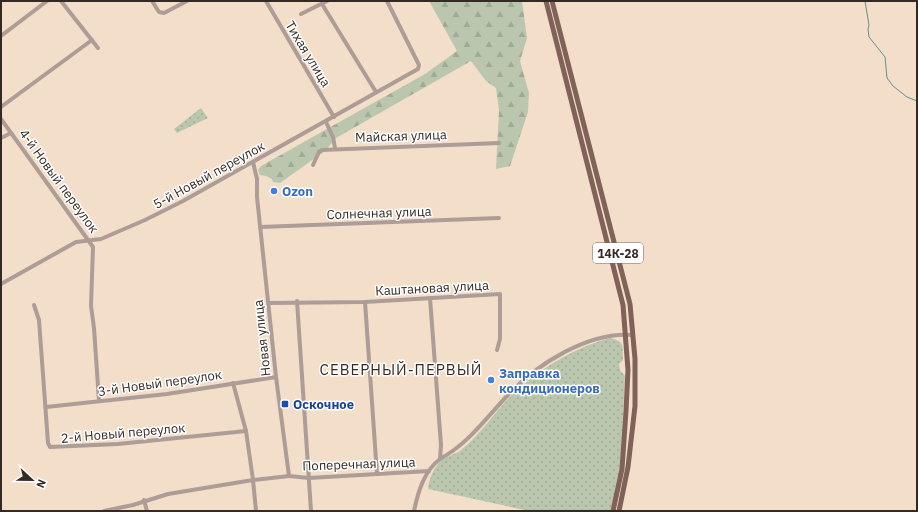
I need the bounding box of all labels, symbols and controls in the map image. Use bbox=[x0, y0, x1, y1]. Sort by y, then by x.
street label: Тихая улица bbox=[282, 18, 334, 90]
street label: 4-й Новый переулок bbox=[15, 126, 103, 236]
street label: Майская улица bbox=[355, 126, 447, 146]
street label: 5-й Новый переулок bbox=[150, 137, 268, 213]
place label: Ozon bbox=[282, 183, 313, 200]
marker: Ozon bbox=[269, 186, 279, 196]
street label: Солнечная улица bbox=[326, 203, 432, 223]
road number: 14К-28 bbox=[593, 243, 643, 263]
street label: Каштановая улица bbox=[375, 277, 489, 299]
street label: Новая улица bbox=[250, 299, 274, 377]
district label: СЕВЕРНЫЙ-ПЕРВЫЙ bbox=[320, 360, 482, 379]
place label: Заправка кондиционеров bbox=[499, 365, 600, 397]
street label: 3-й Новый переулок bbox=[97, 366, 223, 400]
marker: Заправка кондиционеров bbox=[486, 375, 496, 385]
place label: Оскочное bbox=[293, 396, 354, 413]
marker: Оскочное bbox=[280, 399, 290, 409]
street label: 2-й Новый переулок bbox=[60, 419, 186, 447]
street label: Поперечная улица bbox=[302, 454, 416, 474]
north arrow bbox=[12, 460, 52, 500]
text: N bbox=[33, 477, 49, 490]

